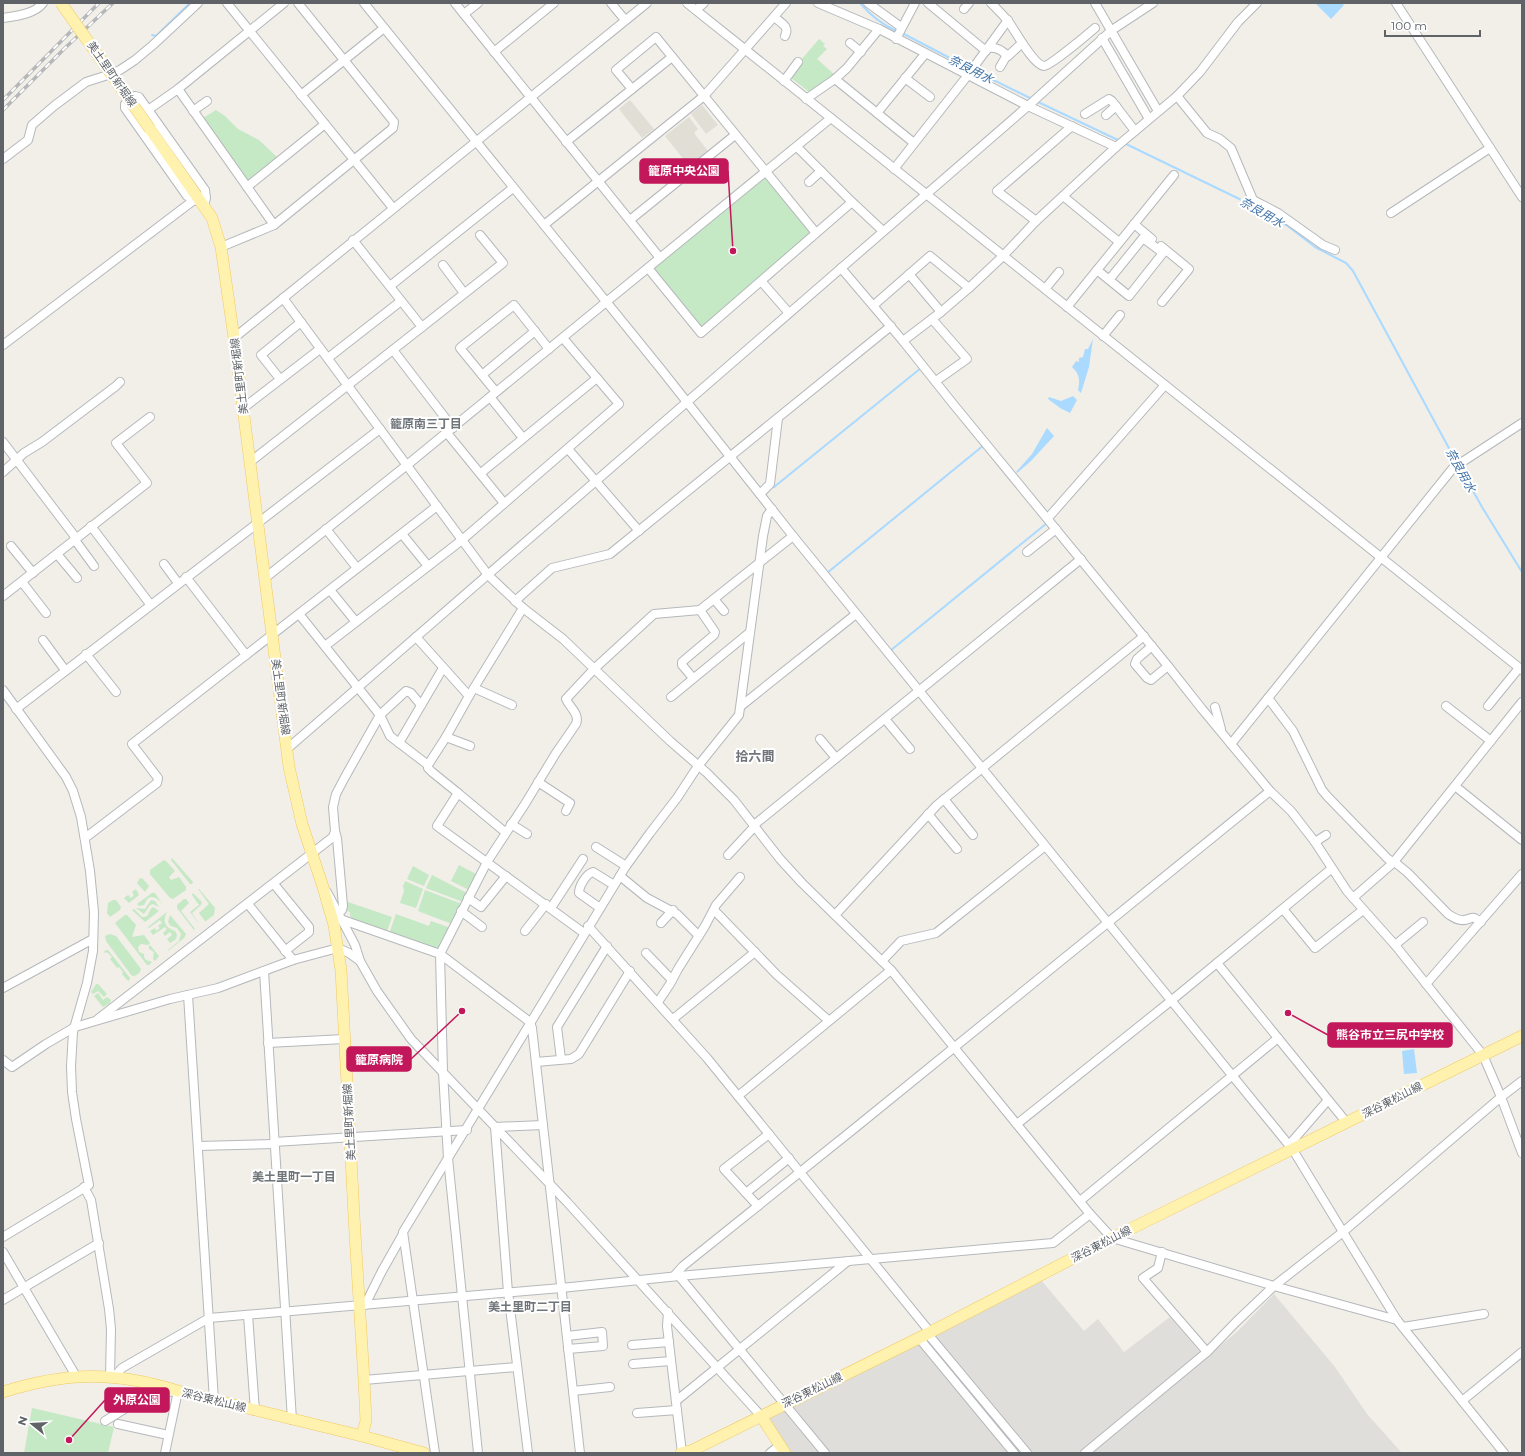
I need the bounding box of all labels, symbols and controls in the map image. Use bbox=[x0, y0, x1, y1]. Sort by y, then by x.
scale bar bbox=[1385, 12, 1480, 38]
text: 100 m bbox=[1391, 18, 1427, 33]
street label: 美土里町新堀線 bbox=[84, 38, 140, 110]
water label: 奈良用水 bbox=[946, 51, 998, 87]
callout: 籠原中央公園 bbox=[640, 159, 728, 183]
text: 籠原中央公園 bbox=[648, 163, 720, 178]
water label: 奈良用水 bbox=[1237, 194, 1288, 231]
street label: 美土里町新堀線 bbox=[227, 337, 251, 415]
district label: 籠原南三丁目 bbox=[390, 416, 462, 431]
water label: 奈良用水 bbox=[1443, 445, 1480, 496]
street label: 美土里町新堀線 bbox=[269, 658, 293, 736]
district label: 拾六間 bbox=[735, 748, 775, 764]
callout: 熊谷市立三尻中学校 bbox=[1328, 1023, 1452, 1047]
text: 熊谷市立三尻中学校 bbox=[1336, 1027, 1444, 1042]
callout: 籠原病院 bbox=[347, 1047, 411, 1071]
text: 籠原病院 bbox=[355, 1052, 403, 1067]
street label: 深谷東松山線 bbox=[1359, 1079, 1425, 1121]
street label: 美土里町新堀線 bbox=[340, 1083, 358, 1161]
district label: 美土里町一丁目 bbox=[252, 1169, 336, 1184]
street label: 深谷東松山線 bbox=[1068, 1223, 1134, 1265]
district label: 美土里町二丁目 bbox=[488, 1299, 572, 1314]
street label: 深谷東松山線 bbox=[779, 1369, 845, 1411]
street label: 深谷東松山線 bbox=[180, 1385, 248, 1415]
callout: 外原公園 bbox=[105, 1388, 169, 1412]
text: 外原公園 bbox=[113, 1392, 161, 1407]
north arrow bbox=[12, 1404, 52, 1444]
text: N bbox=[14, 1415, 31, 1427]

